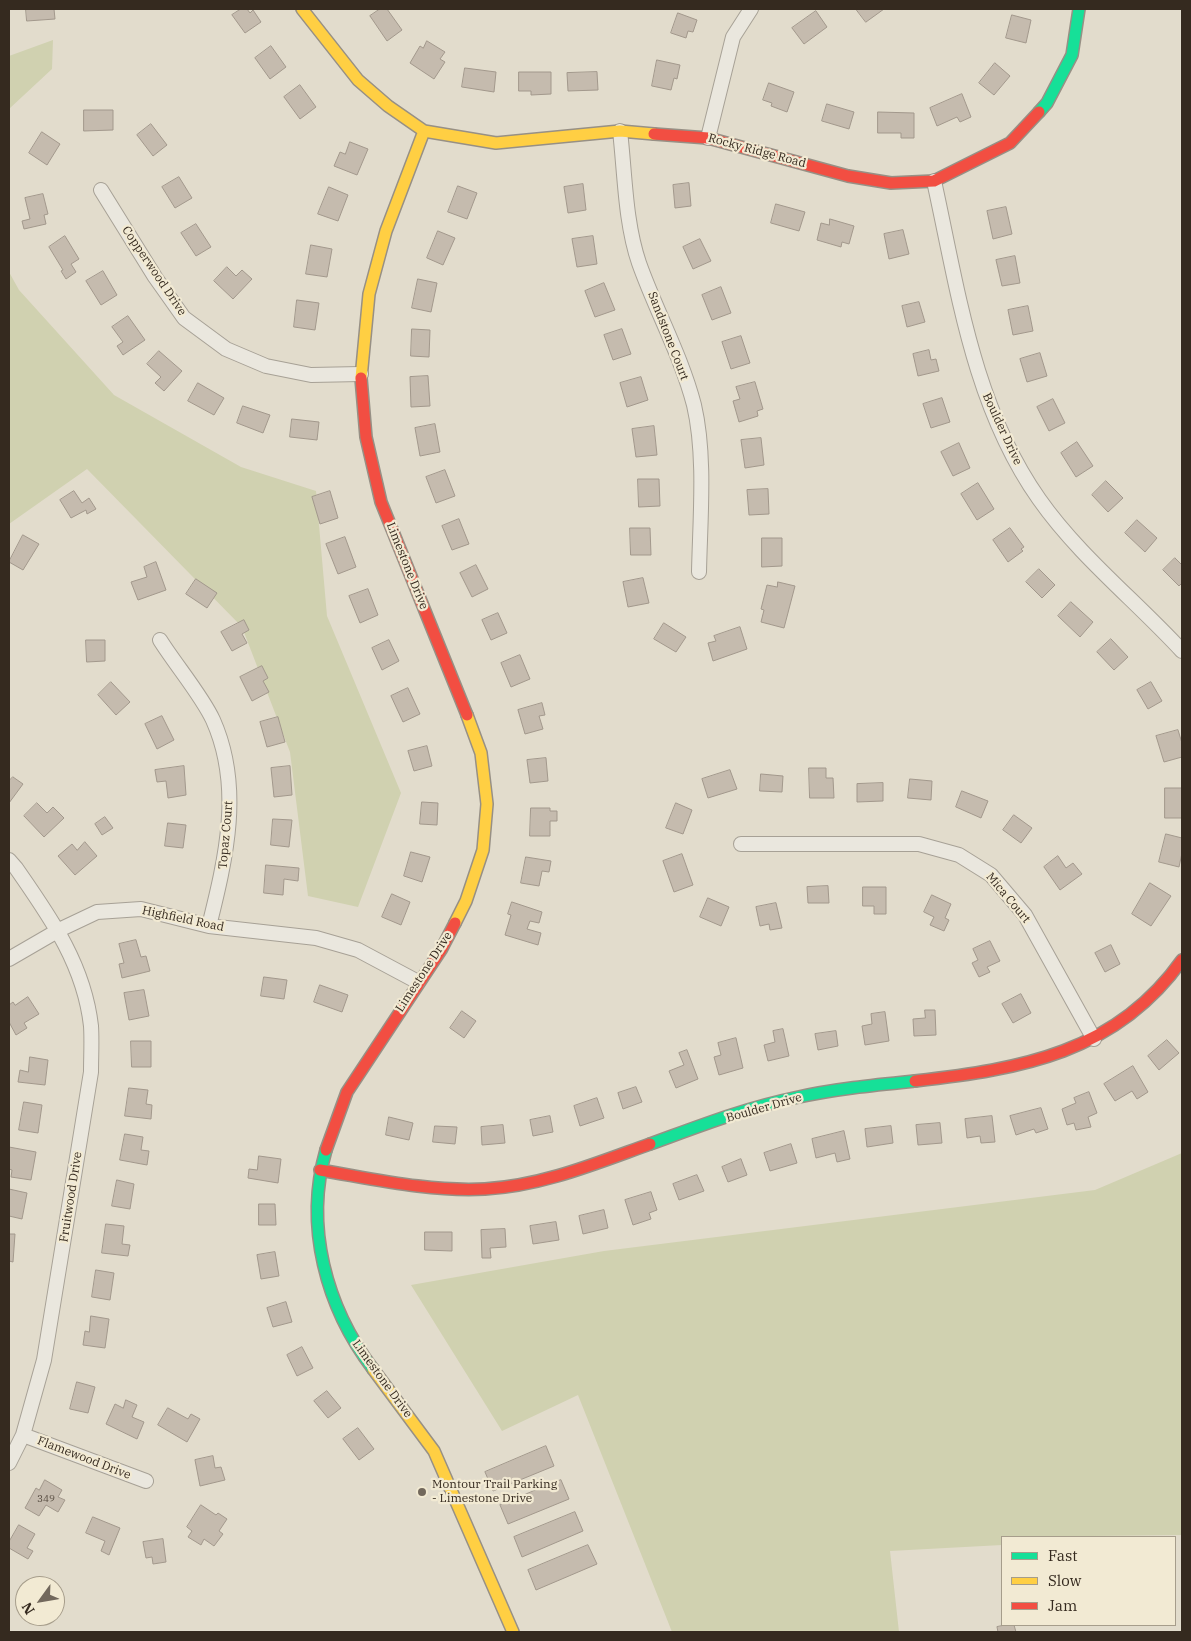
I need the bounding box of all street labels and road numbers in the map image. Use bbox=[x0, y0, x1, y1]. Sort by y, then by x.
street label: Rocky Ridge Road bbox=[707, 131, 807, 171]
street label: Copperwood Drive bbox=[119, 224, 189, 318]
street label: Sandstone Court bbox=[644, 290, 692, 382]
street label: Boulder Drive bbox=[979, 391, 1025, 467]
street label: Limestone Drive bbox=[383, 520, 431, 612]
street label: Topaz Court bbox=[216, 800, 236, 870]
street label: Mica Court bbox=[983, 870, 1033, 926]
street label: Highfield Road bbox=[141, 903, 225, 935]
street label: Limestone Drive bbox=[393, 929, 455, 1015]
street label: Boulder Drive bbox=[725, 1090, 803, 1126]
street label: Fruitwood Drive bbox=[57, 1151, 85, 1243]
street label: Limestone Drive bbox=[349, 1337, 415, 1421]
street label: Flamewood Drive bbox=[35, 1434, 133, 1482]

